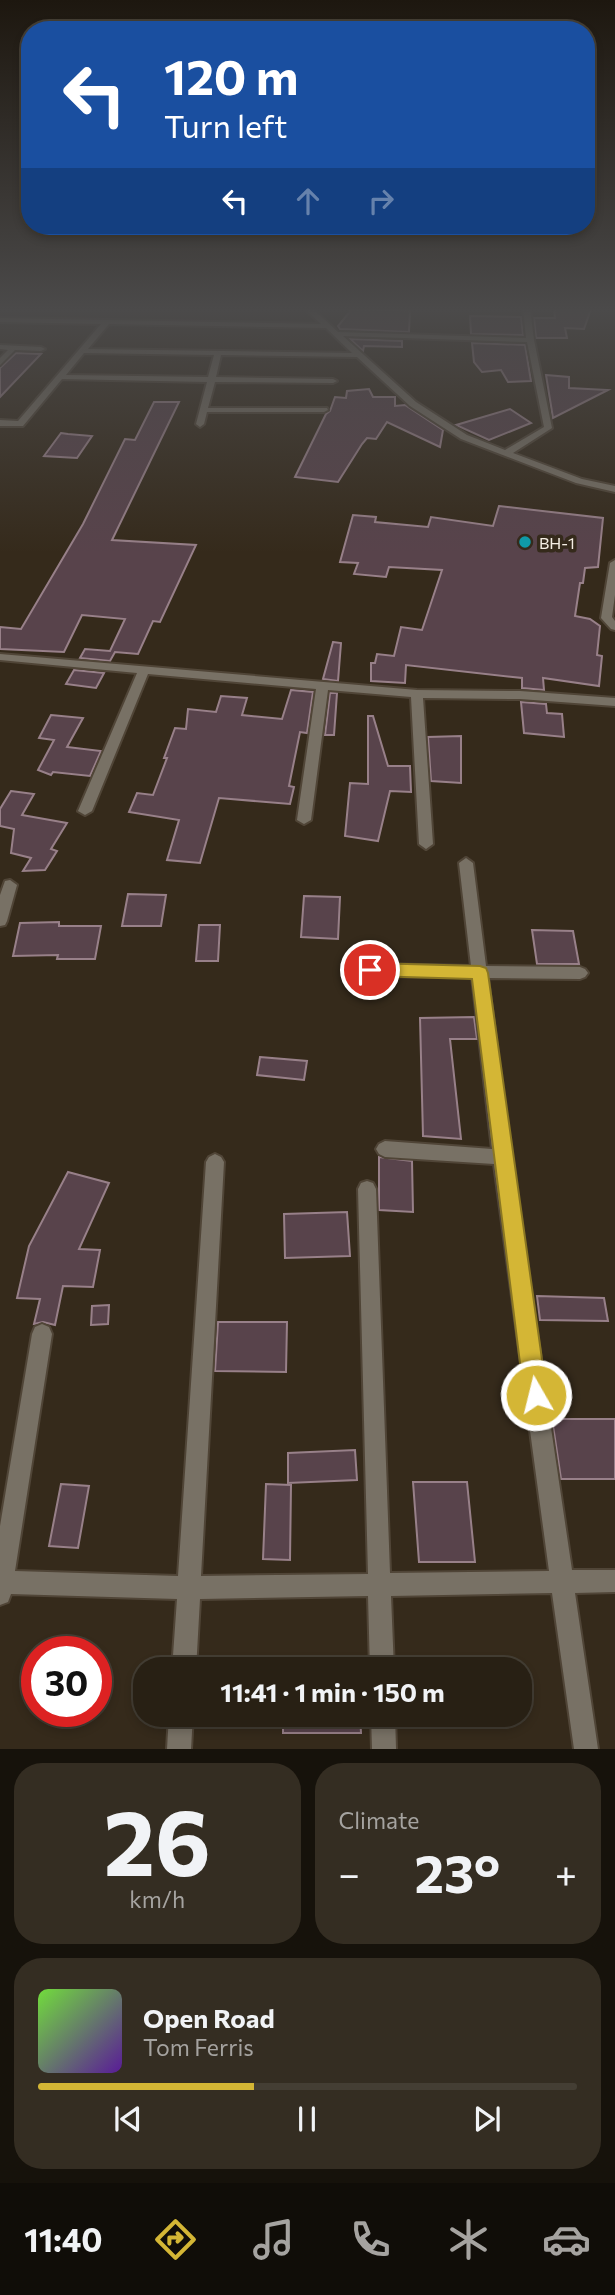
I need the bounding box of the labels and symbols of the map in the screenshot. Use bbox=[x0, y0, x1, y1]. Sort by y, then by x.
place label: BH-1 bbox=[539, 533, 575, 552]
marker: BH-1 bbox=[517, 534, 533, 550]
pin bbox=[340, 940, 400, 1000]
position arrow bbox=[499, 1358, 573, 1432]
speed limit sign: 30 bbox=[21, 1636, 112, 1727]

